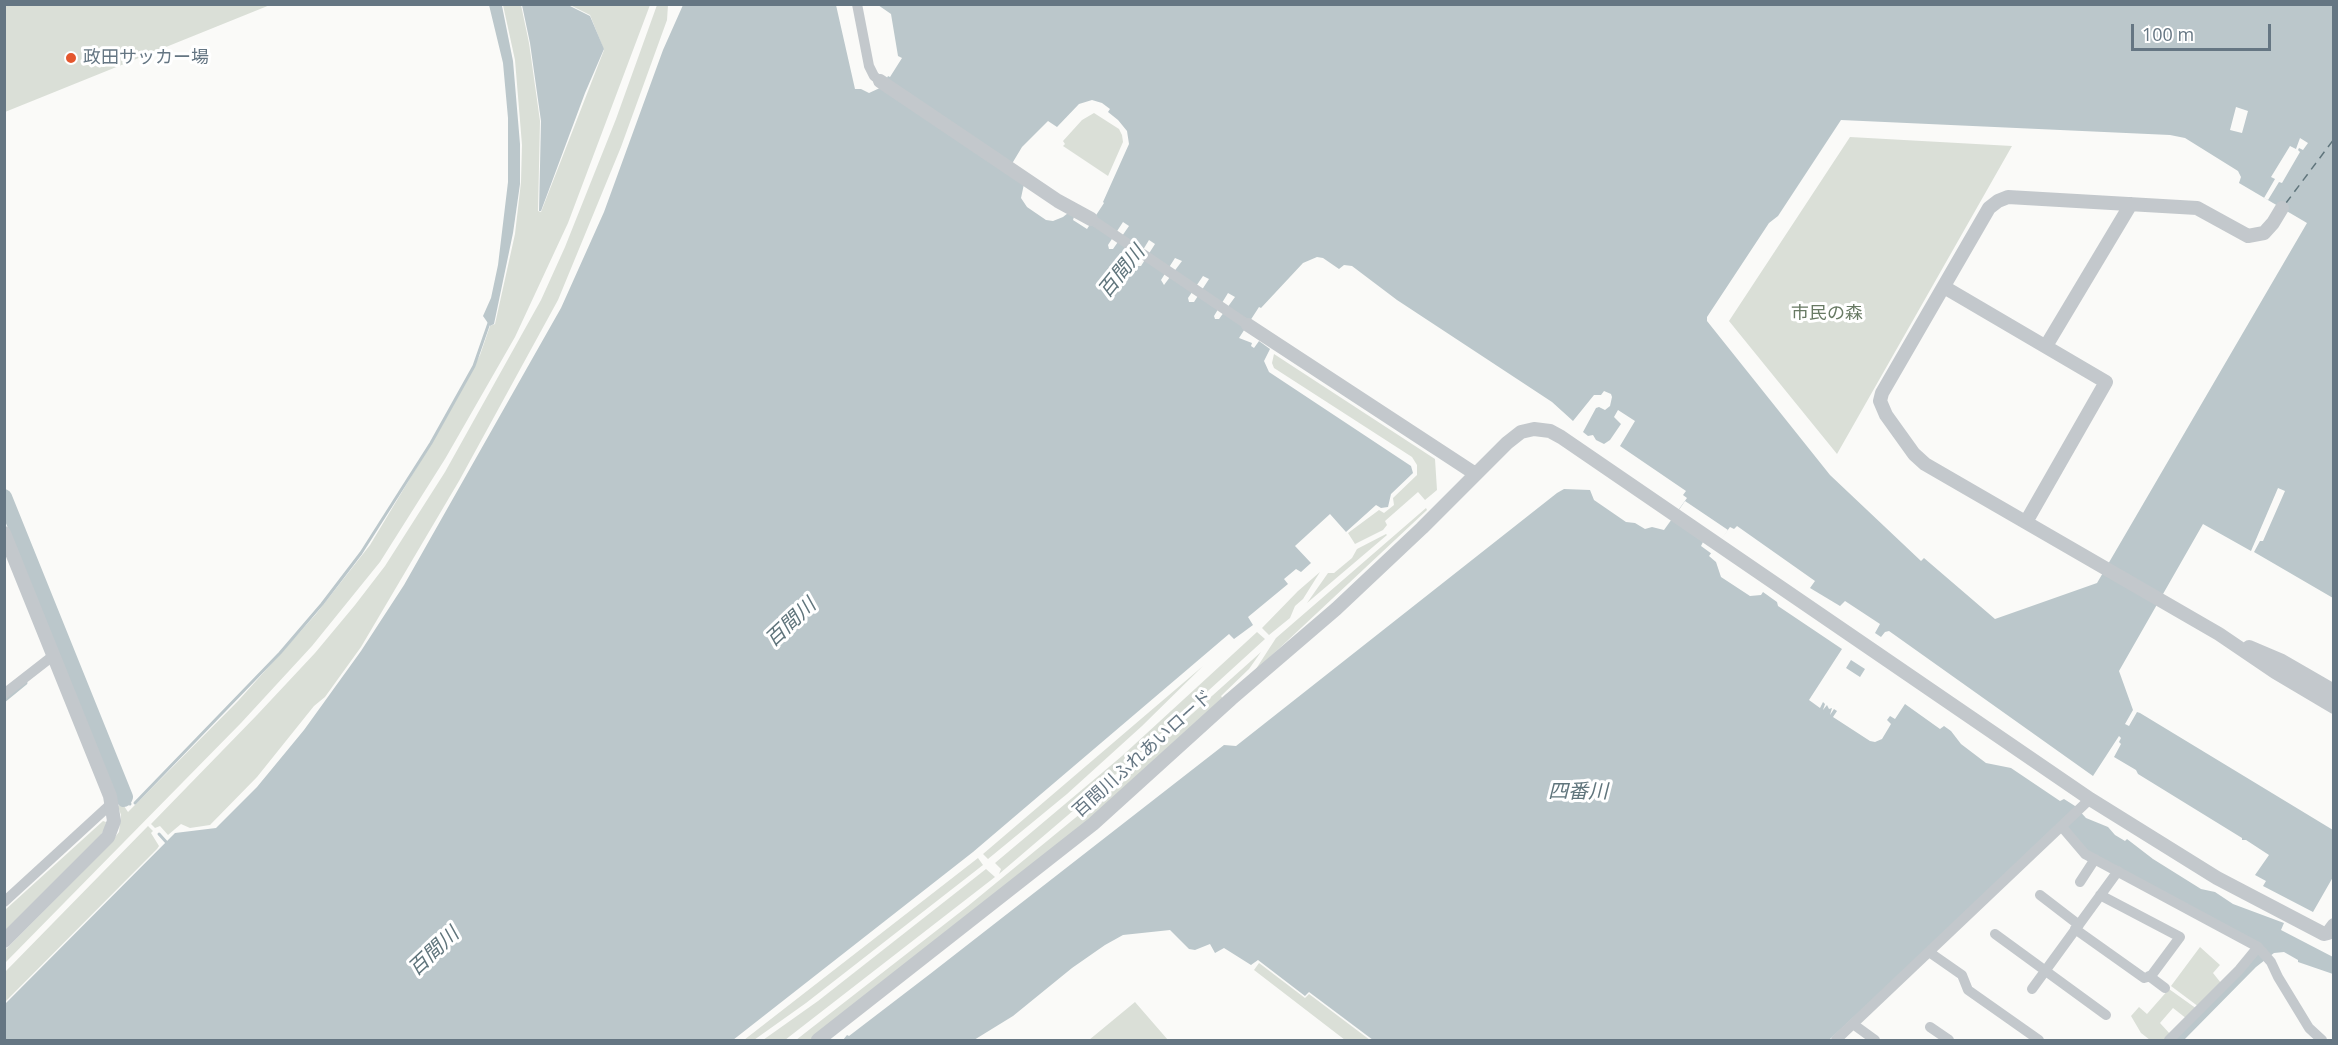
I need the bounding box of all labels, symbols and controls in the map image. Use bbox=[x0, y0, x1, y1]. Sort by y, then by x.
scale bar bbox=[2134, 12, 2274, 50]
text: 100 m bbox=[2142, 22, 2194, 46]
place label: 政田サッカー場 bbox=[83, 47, 209, 69]
marker: 政田サッカー場 bbox=[64, 51, 78, 65]
water label: 百間川 bbox=[1094, 241, 1150, 303]
park label: 市民の森 bbox=[1791, 303, 1863, 325]
water label: 百間川 bbox=[761, 594, 821, 652]
street label: 百間川ふれあいロード bbox=[1069, 686, 1217, 822]
water label: 四番川 bbox=[1548, 780, 1608, 804]
water label: 百間川 bbox=[404, 923, 464, 981]

